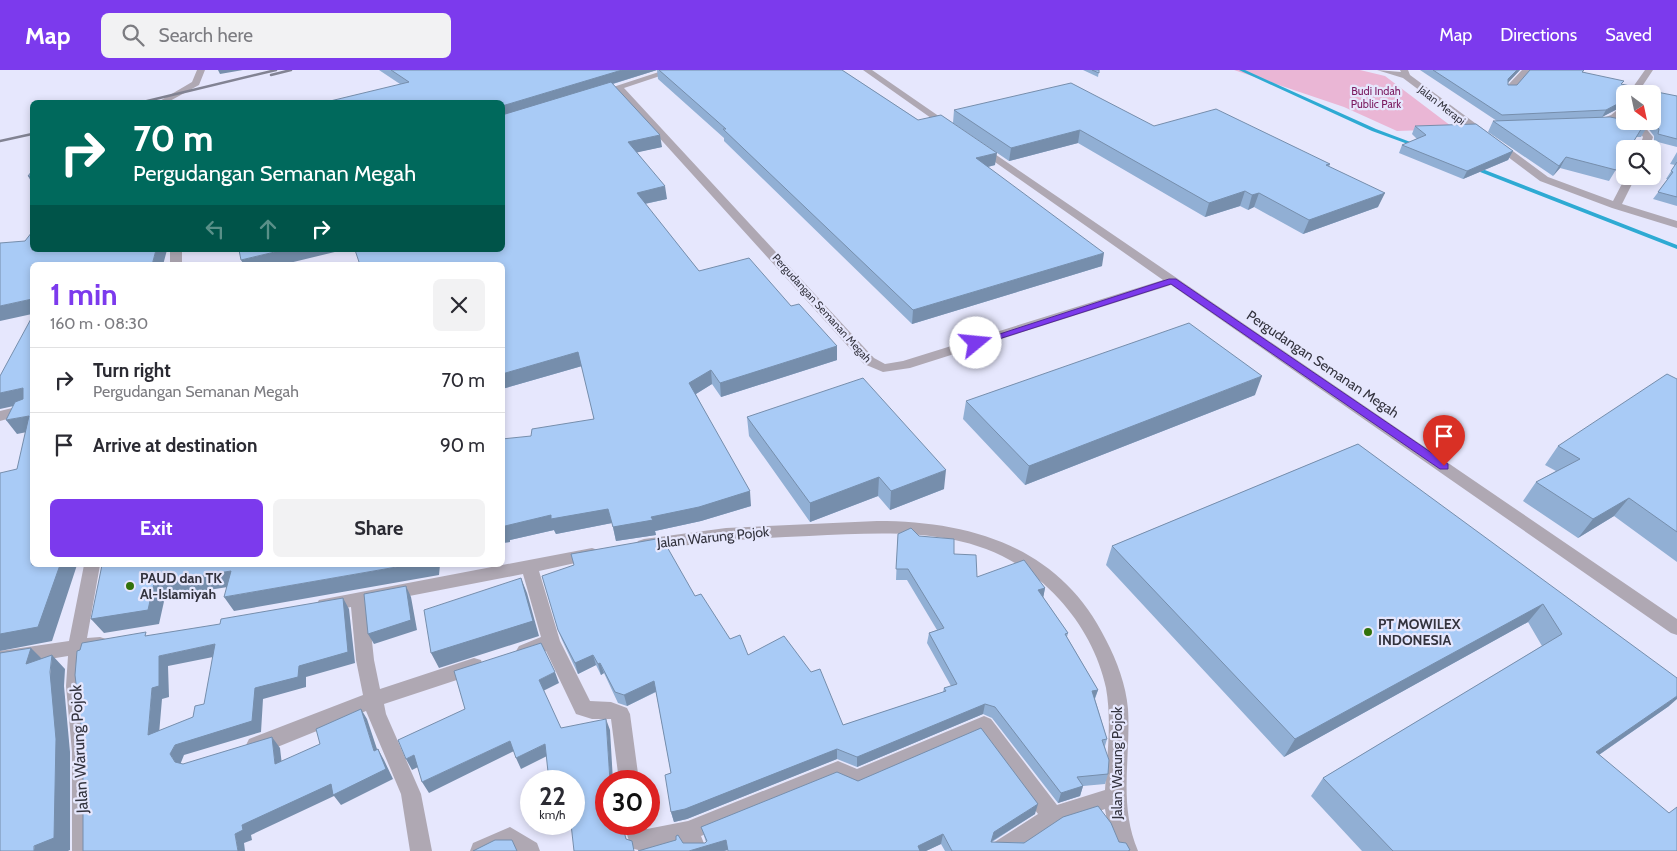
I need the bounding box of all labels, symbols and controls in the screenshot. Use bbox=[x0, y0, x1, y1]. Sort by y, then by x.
search box bbox=[101, 13, 451, 58]
text: Map bbox=[25, 21, 71, 50]
icon: search bbox=[119, 21, 147, 49]
text: Search here bbox=[159, 24, 253, 47]
text: Map bbox=[1439, 24, 1472, 46]
text: Directions bbox=[1500, 24, 1577, 46]
text: Saved bbox=[1605, 24, 1652, 46]
street label: Jalan Merapi bbox=[1415, 82, 1468, 128]
park label: Budi Indah Public Park bbox=[1351, 84, 1401, 111]
north arrow bbox=[1616, 85, 1661, 130]
map controls bbox=[1616, 85, 1661, 185]
text: 70 m bbox=[133, 117, 214, 160]
icon: right bbox=[50, 120, 115, 185]
button: search bbox=[1616, 140, 1661, 185]
text: Pergudangan Semanan Megah bbox=[133, 160, 416, 187]
icon: left bbox=[201, 215, 229, 243]
icon: ahead bbox=[254, 215, 282, 243]
icon: right bbox=[307, 215, 335, 243]
street label: Pergudangan Semanan Megah bbox=[769, 251, 875, 365]
text: 1 min bbox=[50, 276, 118, 313]
button: close bbox=[433, 279, 485, 331]
street label: Pergudangan Semanan Megah bbox=[1243, 306, 1403, 422]
text: 160 m · 08:30 bbox=[50, 314, 148, 333]
position arrow bbox=[949, 316, 1001, 368]
text: Turn right bbox=[93, 359, 171, 382]
icon: right bbox=[50, 366, 78, 394]
text: 70 m bbox=[441, 369, 485, 392]
text: Pergudangan Semanan Megah bbox=[93, 382, 299, 401]
pin bbox=[1423, 415, 1465, 466]
icon: arrive bbox=[1430, 422, 1458, 450]
icon: arrive bbox=[50, 431, 78, 459]
text: Arrive at destination bbox=[93, 434, 257, 457]
text: 90 m bbox=[440, 434, 485, 457]
button: Exit bbox=[50, 499, 263, 557]
button: Share bbox=[273, 499, 485, 557]
street label: Jalan Warung Pojok bbox=[655, 522, 771, 552]
place label: PAUD dan TK Al-Islamiyah bbox=[140, 569, 222, 603]
marker: PAUD dan TK Al-Islamiyah bbox=[124, 580, 136, 592]
place label: PT MOWILEX INDONESIA bbox=[1378, 615, 1461, 649]
marker: PT MOWILEX INDONESIA bbox=[1362, 626, 1374, 638]
street label: Jalan Warung Pojok bbox=[66, 683, 92, 815]
street label: Jalan Warung Pojok bbox=[1108, 706, 1126, 820]
speed limit sign: 30 bbox=[595, 770, 660, 835]
text: 22 bbox=[539, 781, 566, 811]
text: km/h bbox=[539, 807, 566, 822]

